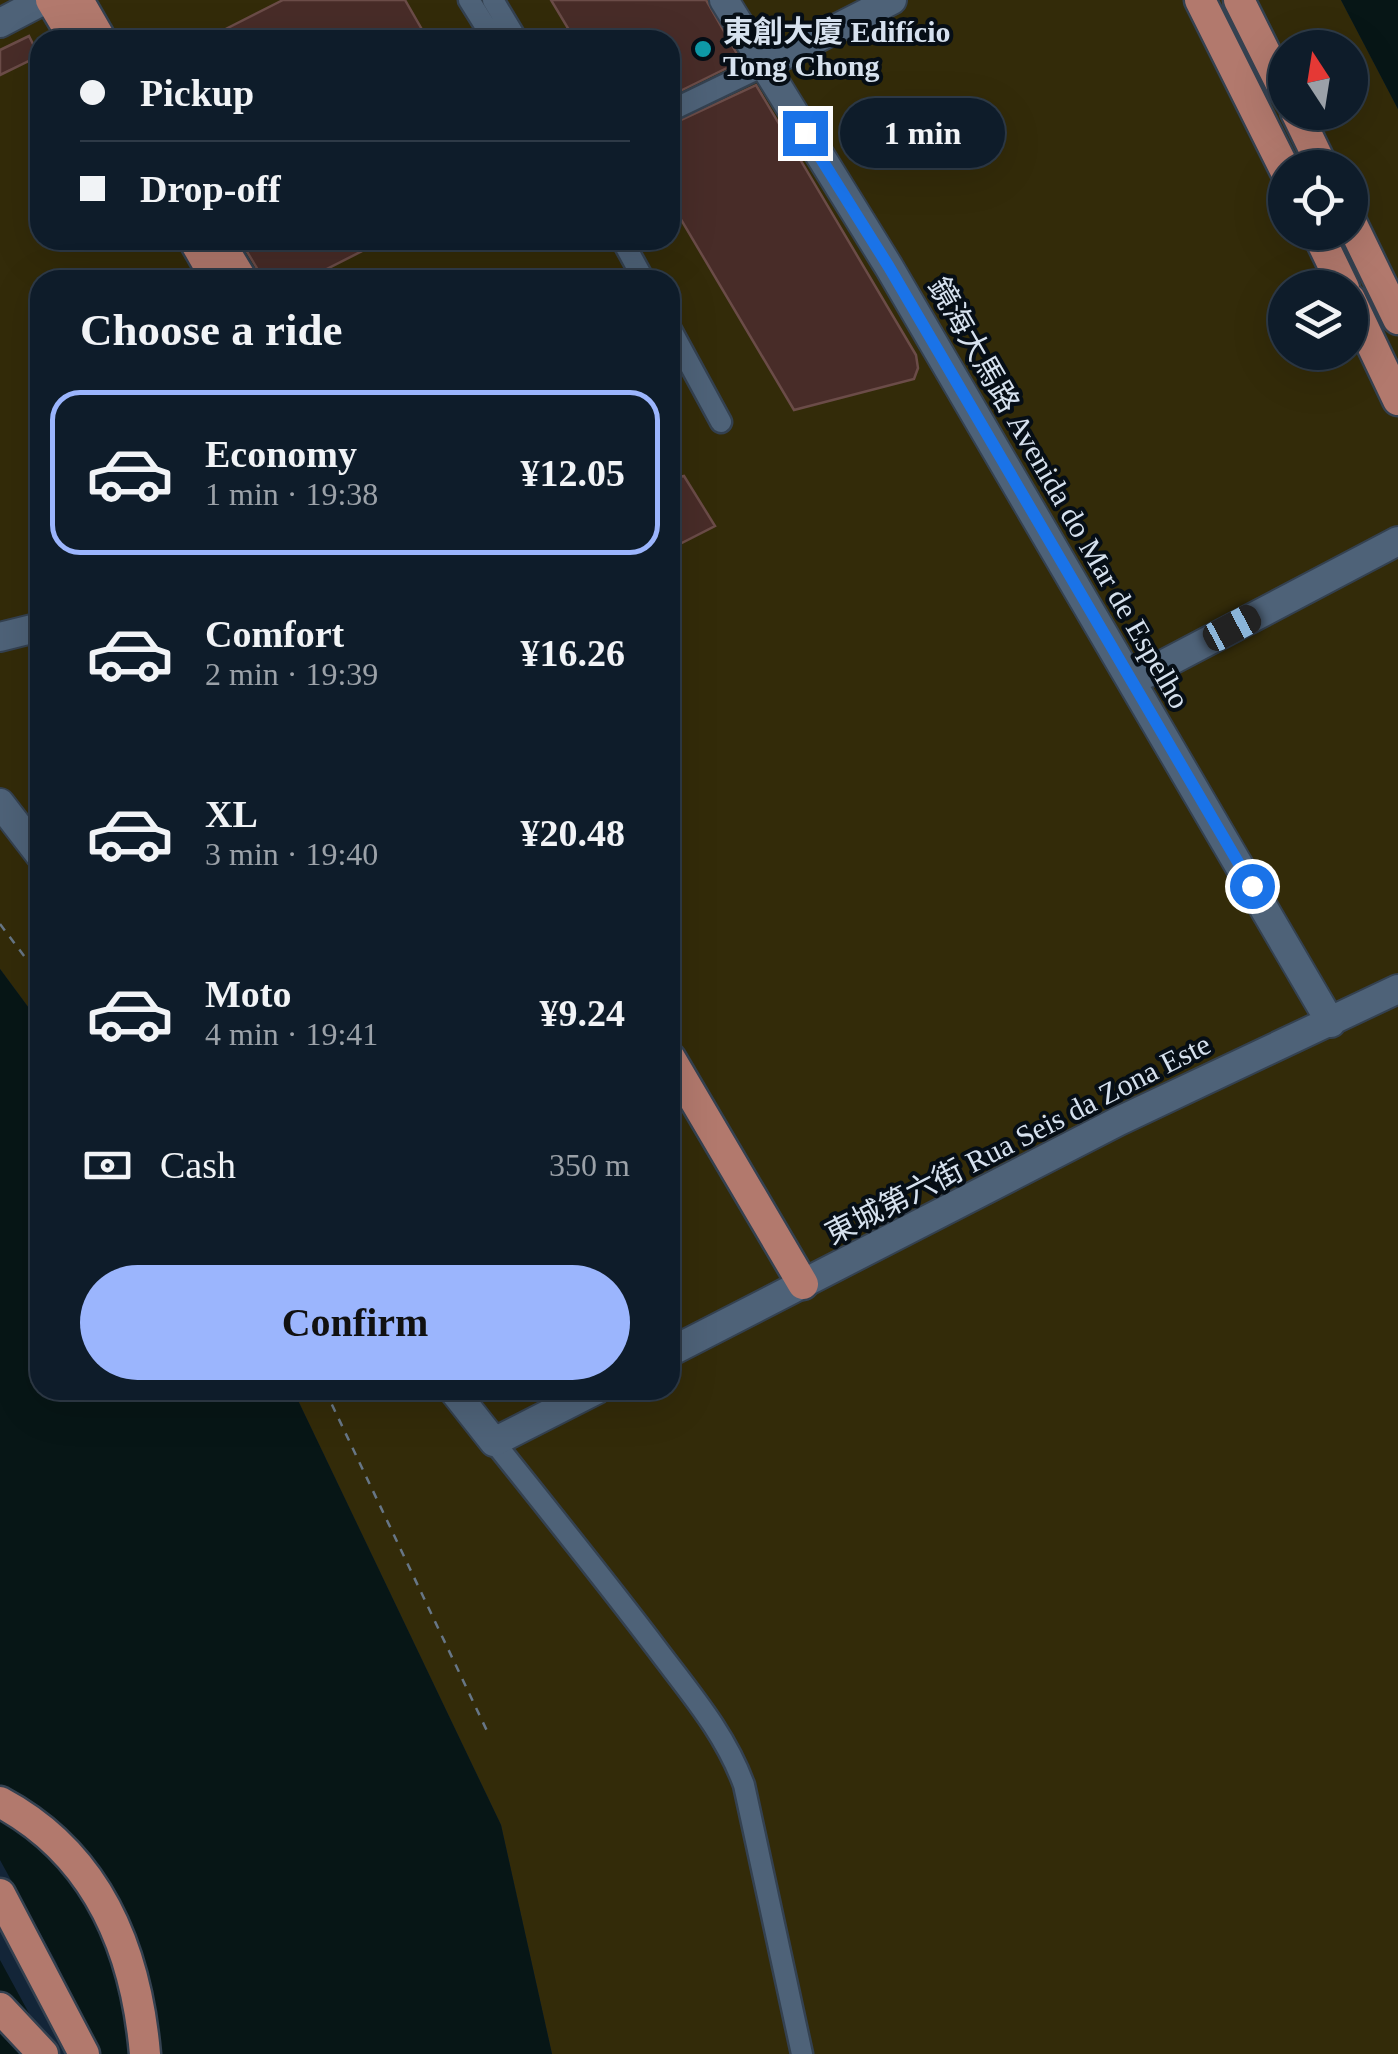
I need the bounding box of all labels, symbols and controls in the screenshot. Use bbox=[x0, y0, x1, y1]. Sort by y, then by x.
place label: 東創大廈 Edifício Tong Chong bbox=[723, 15, 951, 82]
north arrow bbox=[1268, 30, 1368, 130]
map controls bbox=[1268, 30, 1368, 370]
marker: 東創大廈 Edifício Tong Chong bbox=[692, 38, 714, 60]
text: Pickup bbox=[140, 72, 254, 114]
callout: 1 min bbox=[840, 98, 1005, 168]
route end bbox=[783, 111, 828, 156]
text: 1 min bbox=[884, 115, 961, 151]
button: locate bbox=[1268, 150, 1368, 250]
text: Drop-off bbox=[140, 168, 281, 210]
button: layers bbox=[1268, 270, 1368, 370]
street label: 鏡海大馬路 Avenida do Mar de Espelho bbox=[922, 272, 1197, 714]
text: Choose a ride bbox=[80, 305, 343, 355]
icon: car bbox=[85, 428, 175, 518]
text: Economy bbox=[205, 433, 357, 475]
text: ¥12.05 bbox=[521, 452, 625, 494]
text: 1 min · 19:38 bbox=[205, 476, 378, 512]
car bbox=[1198, 601, 1266, 655]
icon: car bbox=[85, 608, 175, 698]
text: Comfort bbox=[205, 613, 344, 655]
text: ¥16.26 bbox=[521, 632, 625, 674]
text: 2 min · 19:39 bbox=[205, 656, 378, 692]
icon: car bbox=[85, 788, 175, 878]
text: XL bbox=[205, 793, 258, 835]
text: ¥20.48 bbox=[521, 812, 625, 854]
text: 3 min · 19:40 bbox=[205, 836, 378, 872]
route start bbox=[1230, 864, 1275, 909]
icon: car bbox=[85, 968, 175, 1058]
text: Moto bbox=[205, 973, 292, 1015]
text: ¥9.24 bbox=[540, 992, 625, 1034]
text: 4 min · 19:41 bbox=[205, 1016, 378, 1052]
street label: 東城第六街 Rua Seis da Zona Este bbox=[820, 1027, 1216, 1250]
icon: cash bbox=[80, 1138, 135, 1193]
text: Cash bbox=[160, 1144, 236, 1186]
text: 350 m bbox=[549, 1147, 630, 1183]
button: Confirm bbox=[80, 1265, 630, 1380]

